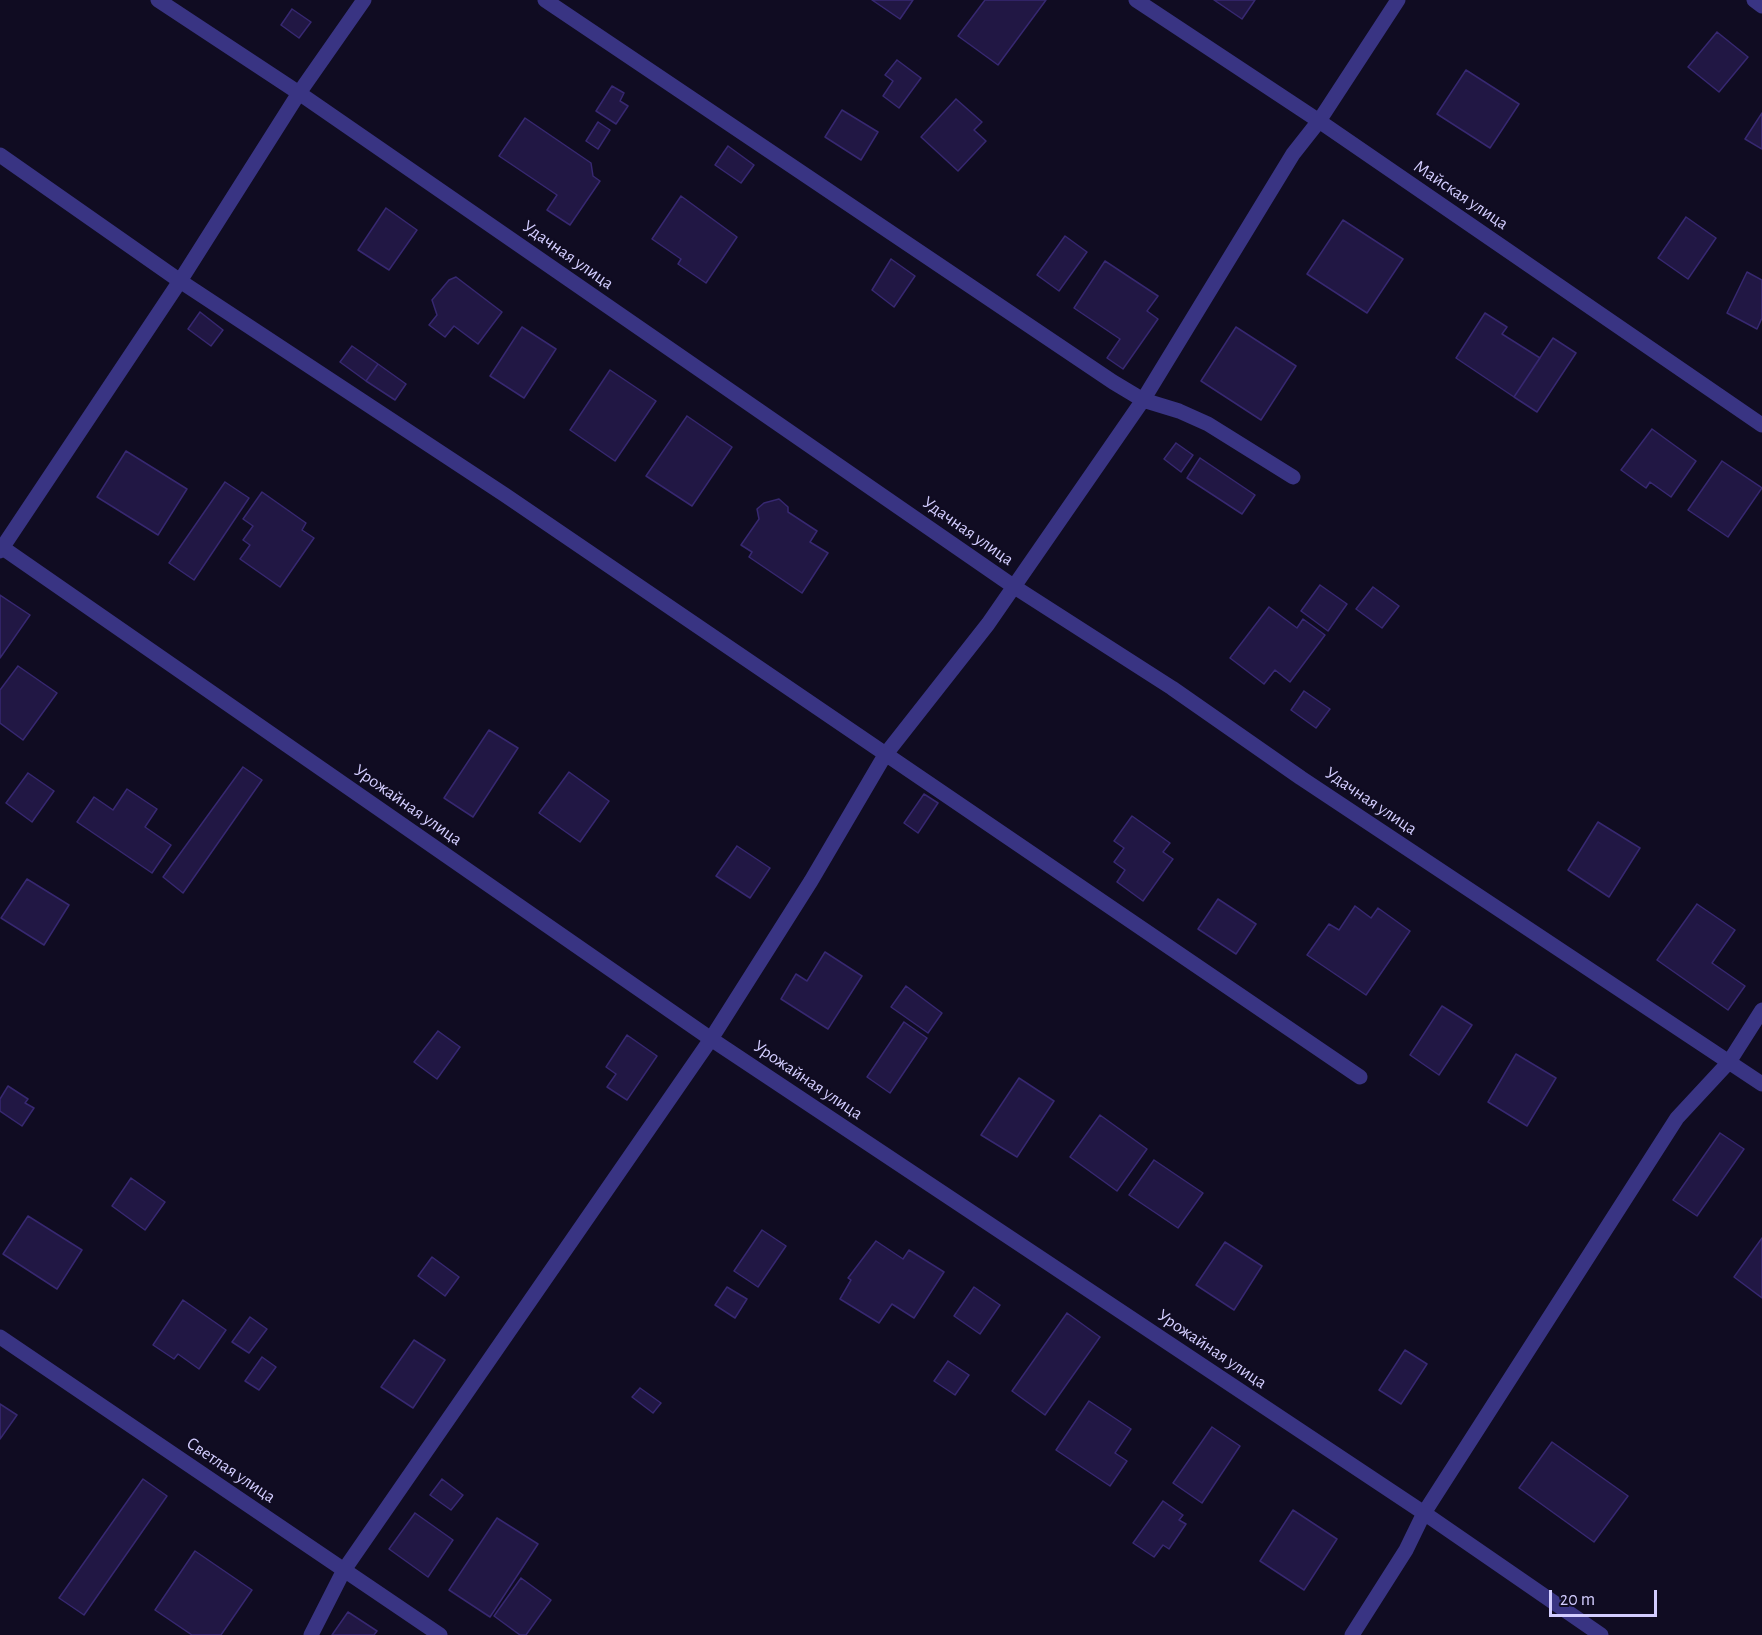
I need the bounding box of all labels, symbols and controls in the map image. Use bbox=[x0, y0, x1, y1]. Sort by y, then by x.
street label: Майская улица bbox=[1410, 155, 1512, 235]
street label: Удачная улица bbox=[518, 216, 618, 294]
street label: Удачная улица bbox=[918, 492, 1018, 570]
street label: Урожайная улица bbox=[350, 760, 466, 850]
street label: Удачная улица bbox=[1321, 762, 1421, 840]
street label: Урожайная улица bbox=[749, 1035, 867, 1125]
street label: Урожайная улица bbox=[1153, 1304, 1271, 1394]
street label: Светлая улица bbox=[182, 1432, 280, 1508]
scale bar bbox=[1552, 1578, 1660, 1616]
text: 20 m bbox=[1560, 1591, 1595, 1609]

